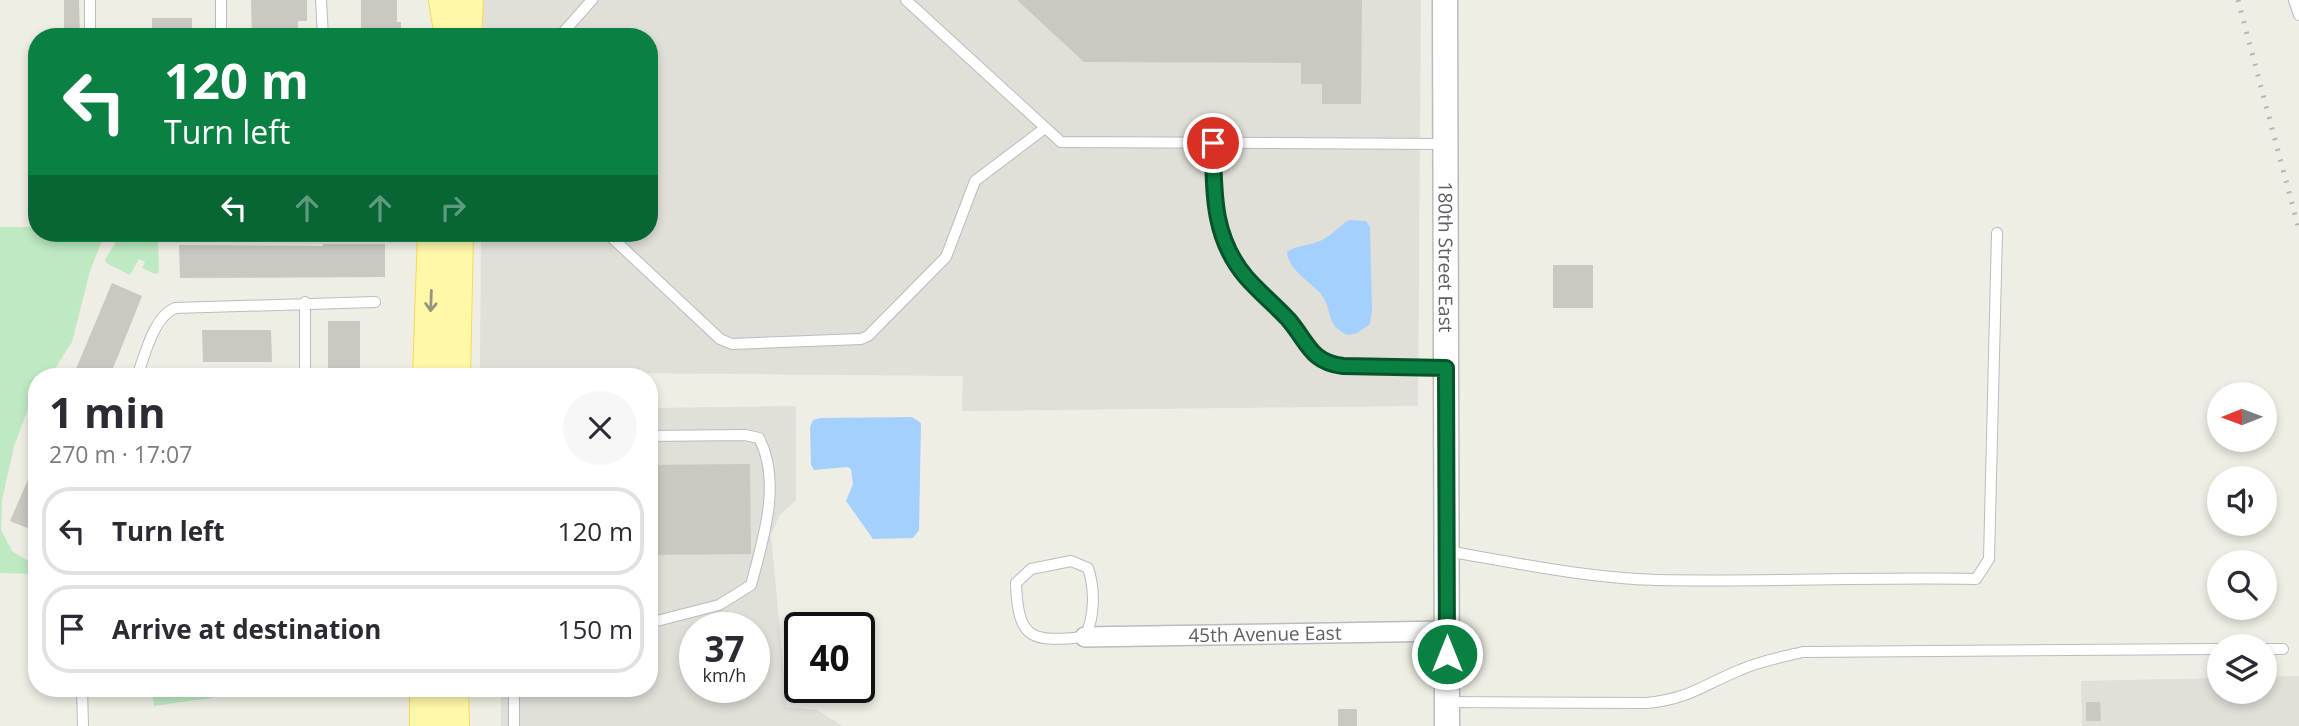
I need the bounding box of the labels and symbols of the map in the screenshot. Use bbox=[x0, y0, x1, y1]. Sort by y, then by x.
pin bbox=[1183, 113, 1243, 173]
street label: 180th Street East bbox=[1433, 181, 1459, 333]
one-way arrow bbox=[424, 289, 437, 312]
north arrow bbox=[2207, 382, 2277, 452]
speed limit sign: 40 bbox=[784, 612, 875, 703]
position arrow bbox=[1410, 617, 1484, 691]
street label: 45th Avenue East bbox=[1188, 620, 1342, 648]

